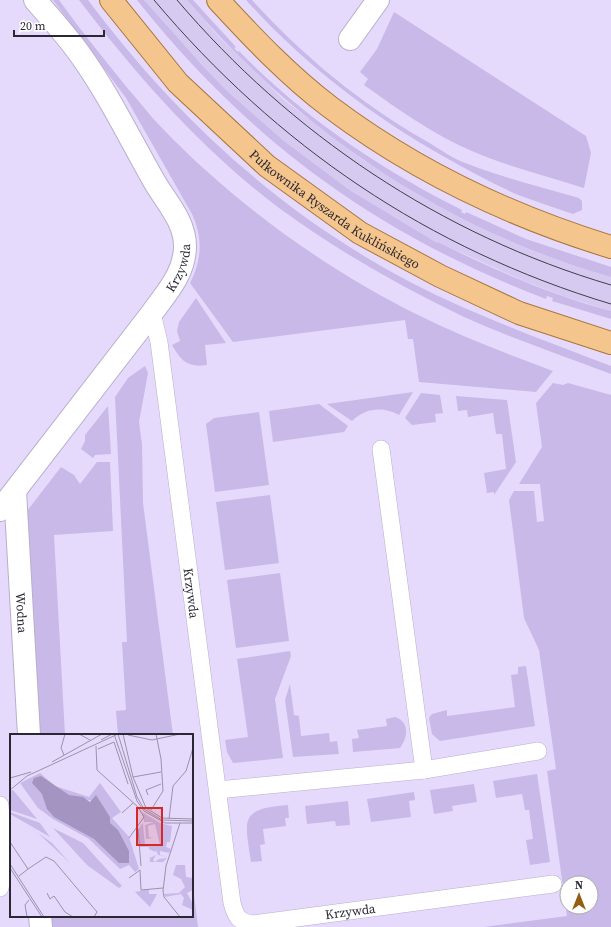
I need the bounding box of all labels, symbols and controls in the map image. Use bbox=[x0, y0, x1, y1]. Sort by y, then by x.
scale bar bbox=[14, 12, 104, 38]
text: 20 m bbox=[20, 18, 46, 34]
street label: Pułkownika Ryszarda Kuklińskiego bbox=[246, 146, 423, 273]
street label: Krzywda bbox=[162, 243, 194, 295]
street label: Krzywda bbox=[179, 567, 203, 620]
street label: Wodna bbox=[12, 592, 31, 634]
inset map bbox=[10, 734, 193, 917]
north arrow bbox=[559, 875, 599, 915]
text: N bbox=[575, 878, 583, 893]
street label: Krzywda bbox=[324, 900, 377, 923]

